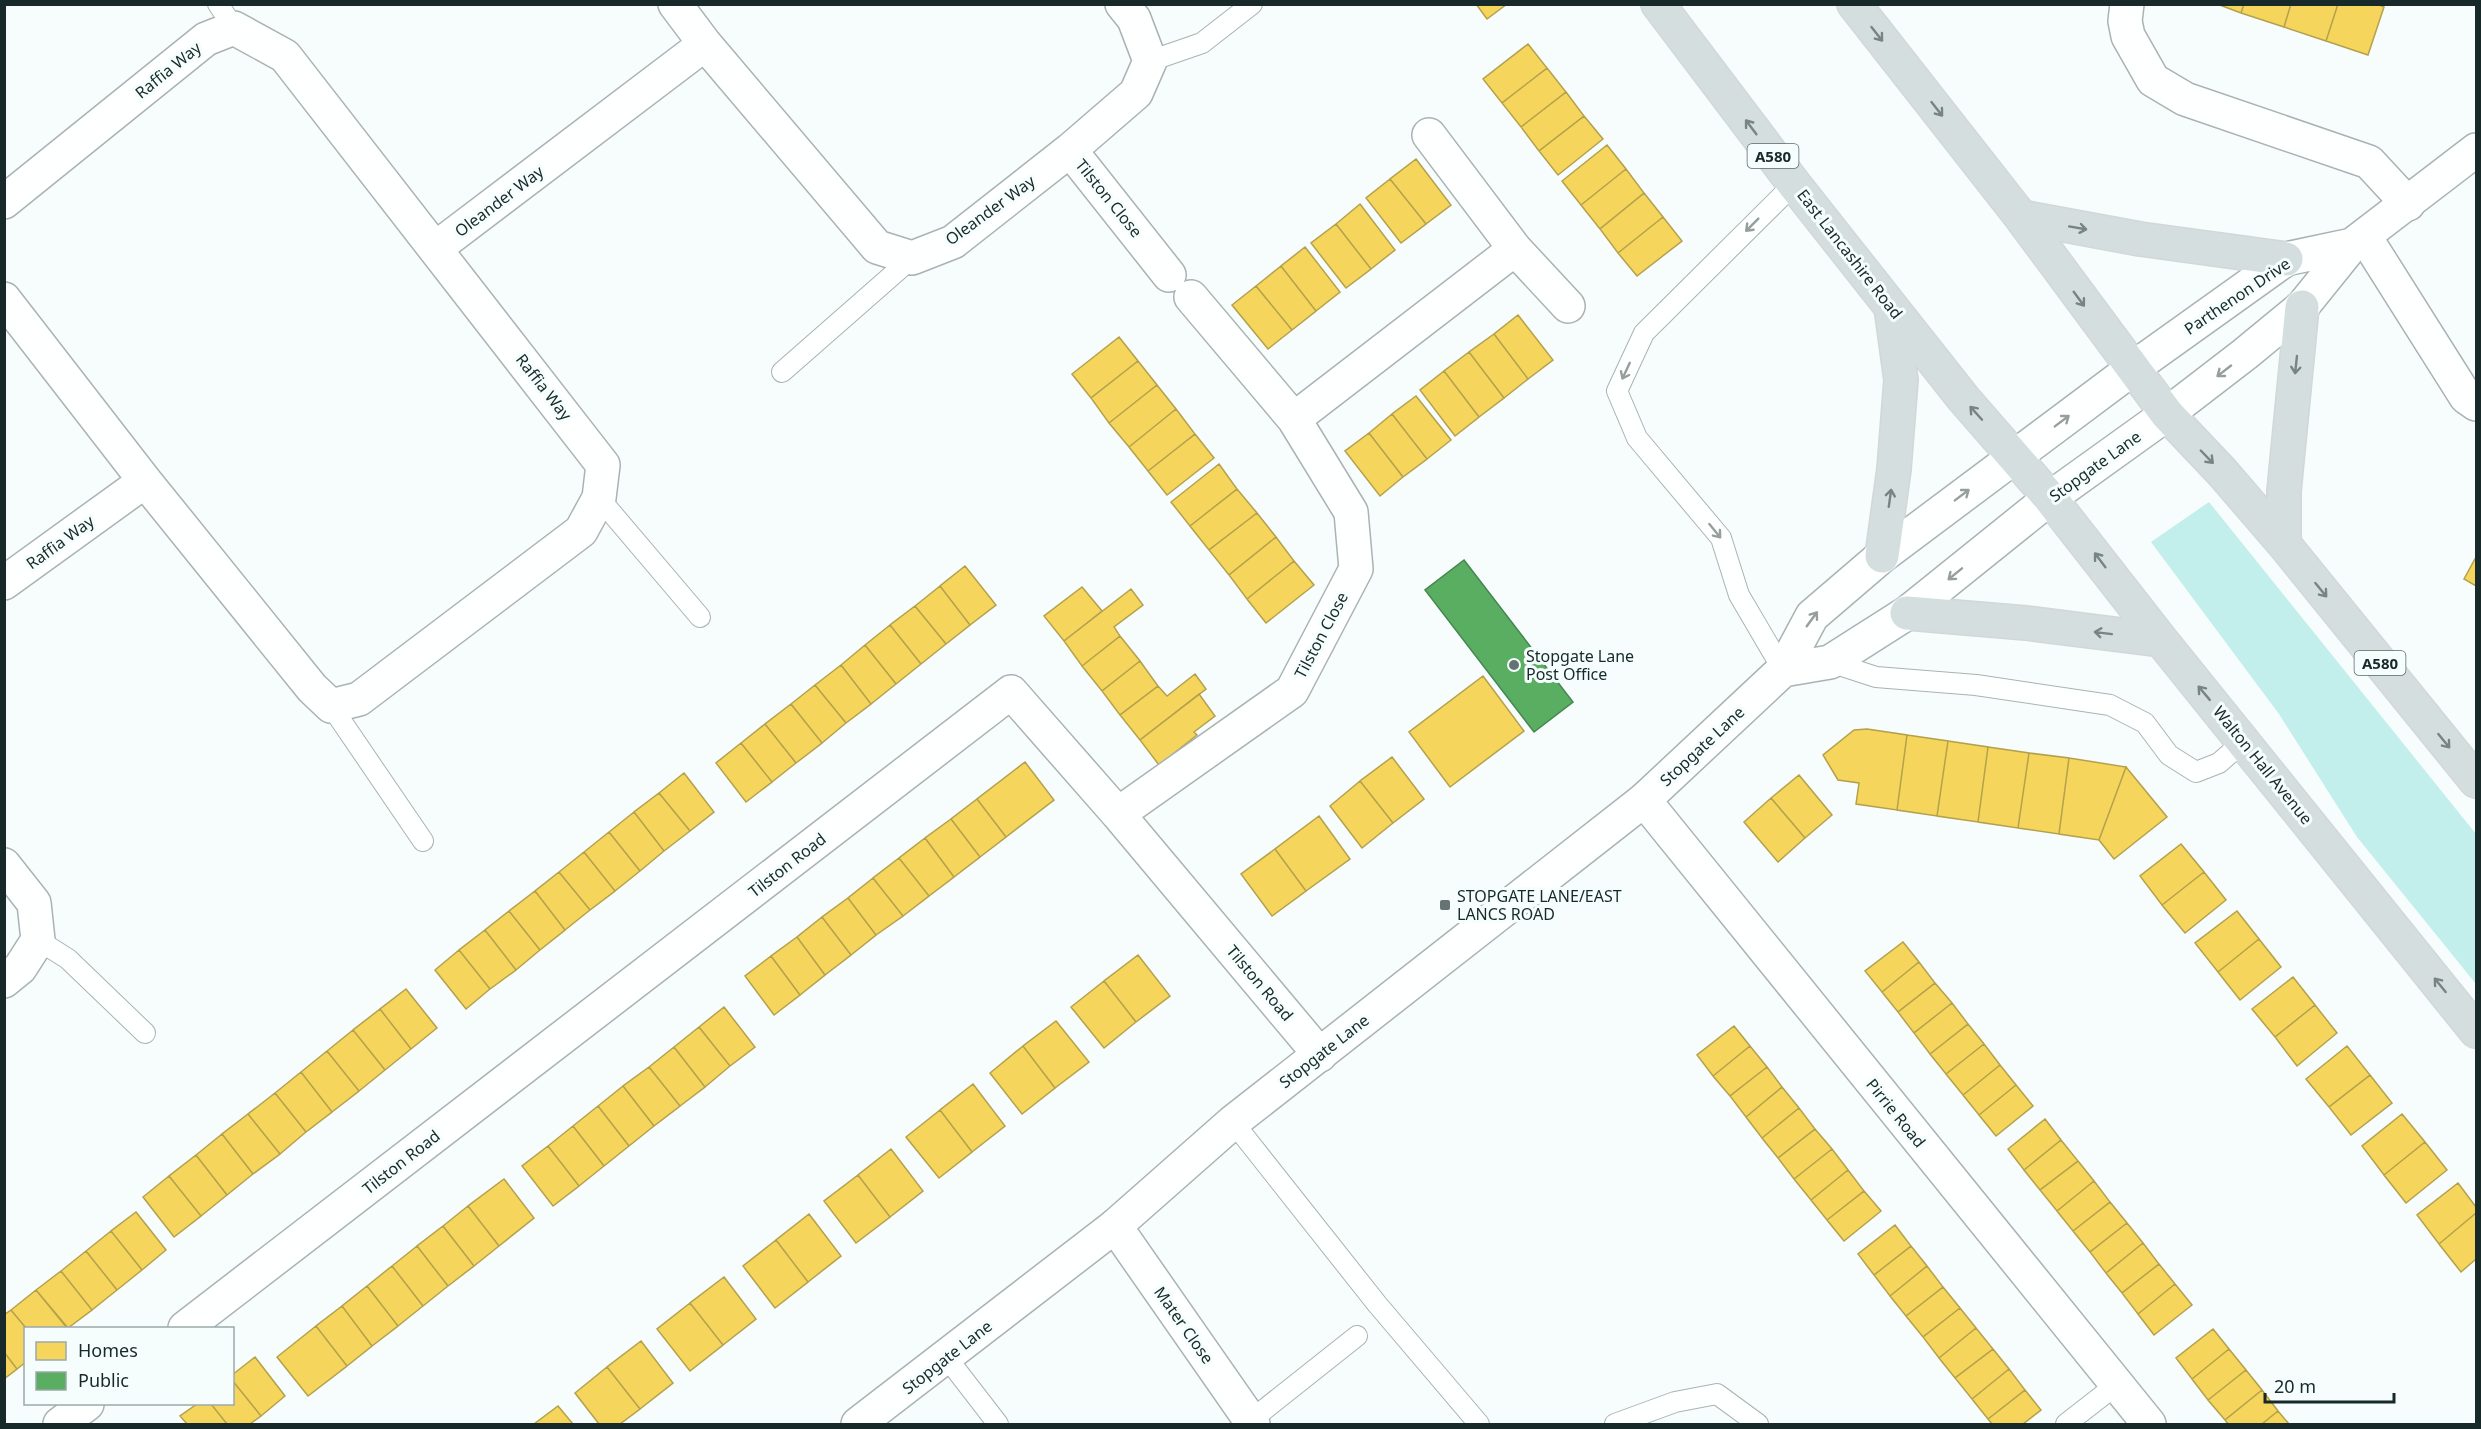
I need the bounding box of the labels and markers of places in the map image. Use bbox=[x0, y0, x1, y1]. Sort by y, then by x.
place label: Stopgate Lane Post Office bbox=[1526, 645, 1634, 685]
marker: Stopgate Lane Post Office bbox=[1507, 658, 1521, 672]
place label: STOPGATE LANE/EAST LANCS ROAD bbox=[1457, 885, 1622, 925]
marker: STOPGATE LANE/EAST LANCS ROAD bbox=[1438, 898, 1452, 912]

